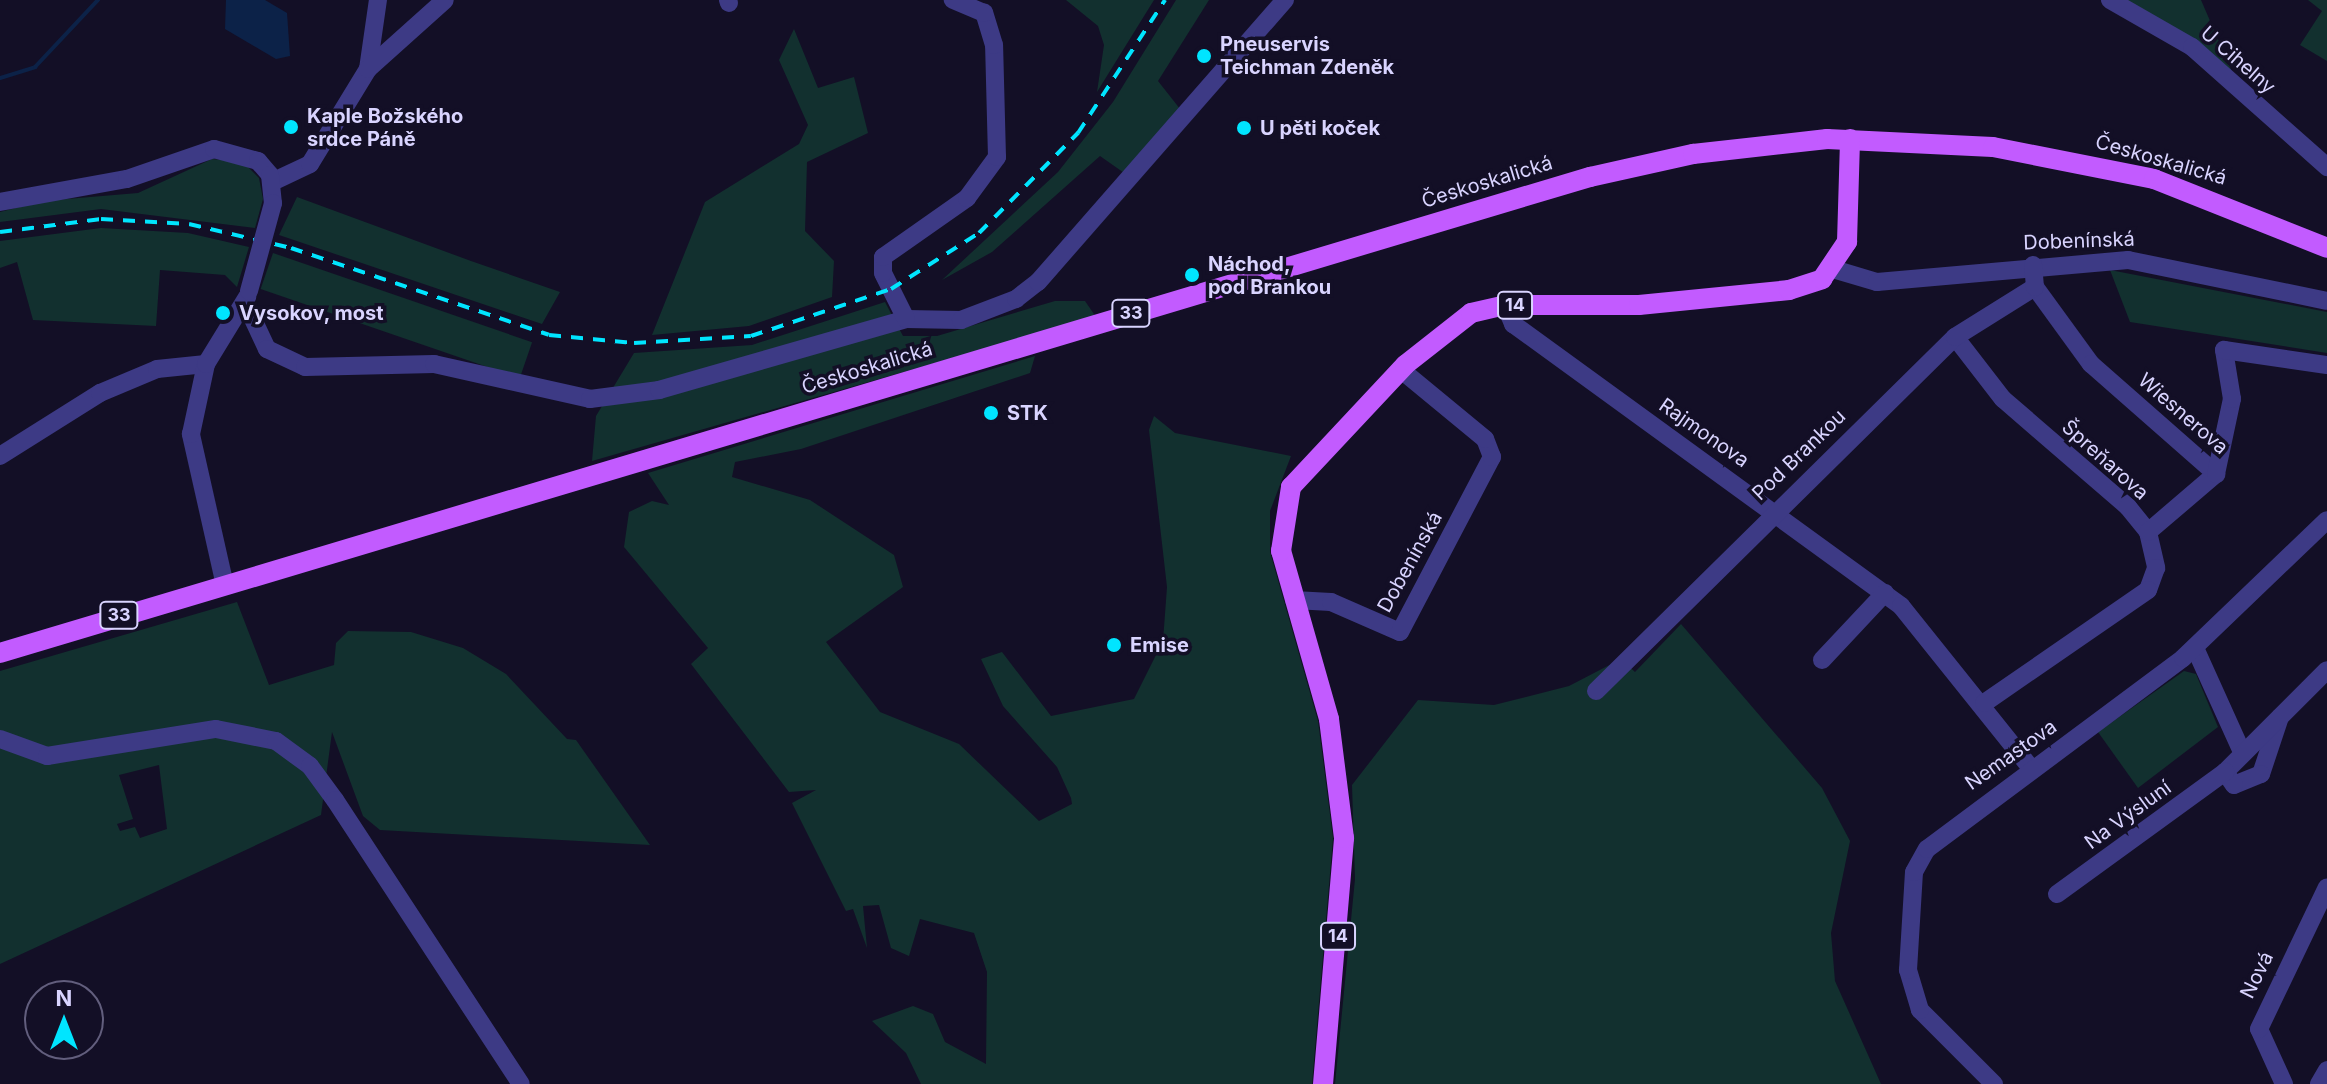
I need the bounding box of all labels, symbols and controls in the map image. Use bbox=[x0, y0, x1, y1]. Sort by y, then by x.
street label: U Cihelny bbox=[2196, 21, 2280, 99]
place label: Pneuservis Teichman Zdeněk bbox=[1220, 32, 1394, 79]
marker: Pneuservis Teichman Zdeněk bbox=[1195, 47, 1213, 65]
place label: Kaple Božského srdce Páně bbox=[307, 104, 463, 151]
place label: U pěti koček bbox=[1260, 116, 1380, 140]
marker: Kaple Božského srdce Páně bbox=[282, 118, 300, 136]
marker: U pěti koček bbox=[1235, 119, 1253, 137]
street label: Českoskalická bbox=[2093, 130, 2229, 190]
street label: Českoskalická bbox=[1419, 151, 1555, 213]
street label: Dobenínská bbox=[2023, 227, 2135, 255]
place label: Náchod, pod Brankou bbox=[1208, 252, 1331, 299]
marker: Náchod, pod Brankou bbox=[1183, 266, 1201, 284]
road number: 14 bbox=[1497, 291, 1533, 319]
road number: 33 bbox=[1111, 299, 1151, 327]
place label: Vysokov, most bbox=[239, 301, 384, 325]
marker: Vysokov, most bbox=[214, 304, 232, 322]
street label: Českoskalická bbox=[799, 337, 935, 399]
street label: Wiesnerova bbox=[2133, 368, 2233, 460]
street label: Rajmonova bbox=[1654, 393, 1754, 473]
place label: STK bbox=[1007, 401, 1048, 425]
marker: STK bbox=[982, 404, 1000, 422]
street label: Pod Brankou bbox=[1747, 405, 1851, 505]
street label: Špreňarova bbox=[2057, 415, 2153, 505]
street label: Dobenínská bbox=[1372, 507, 1448, 617]
road number: 33 bbox=[99, 601, 139, 629]
place label: Emise bbox=[1130, 633, 1189, 657]
marker: Emise bbox=[1105, 636, 1123, 654]
street label: Nemastova bbox=[1961, 715, 2061, 795]
street label: Na Výsluní bbox=[2080, 776, 2176, 854]
road number: 14 bbox=[1320, 922, 1356, 950]
street label: Nová bbox=[2235, 948, 2279, 1002]
north arrow bbox=[24, 980, 104, 1060]
text: N bbox=[56, 985, 72, 1011]

